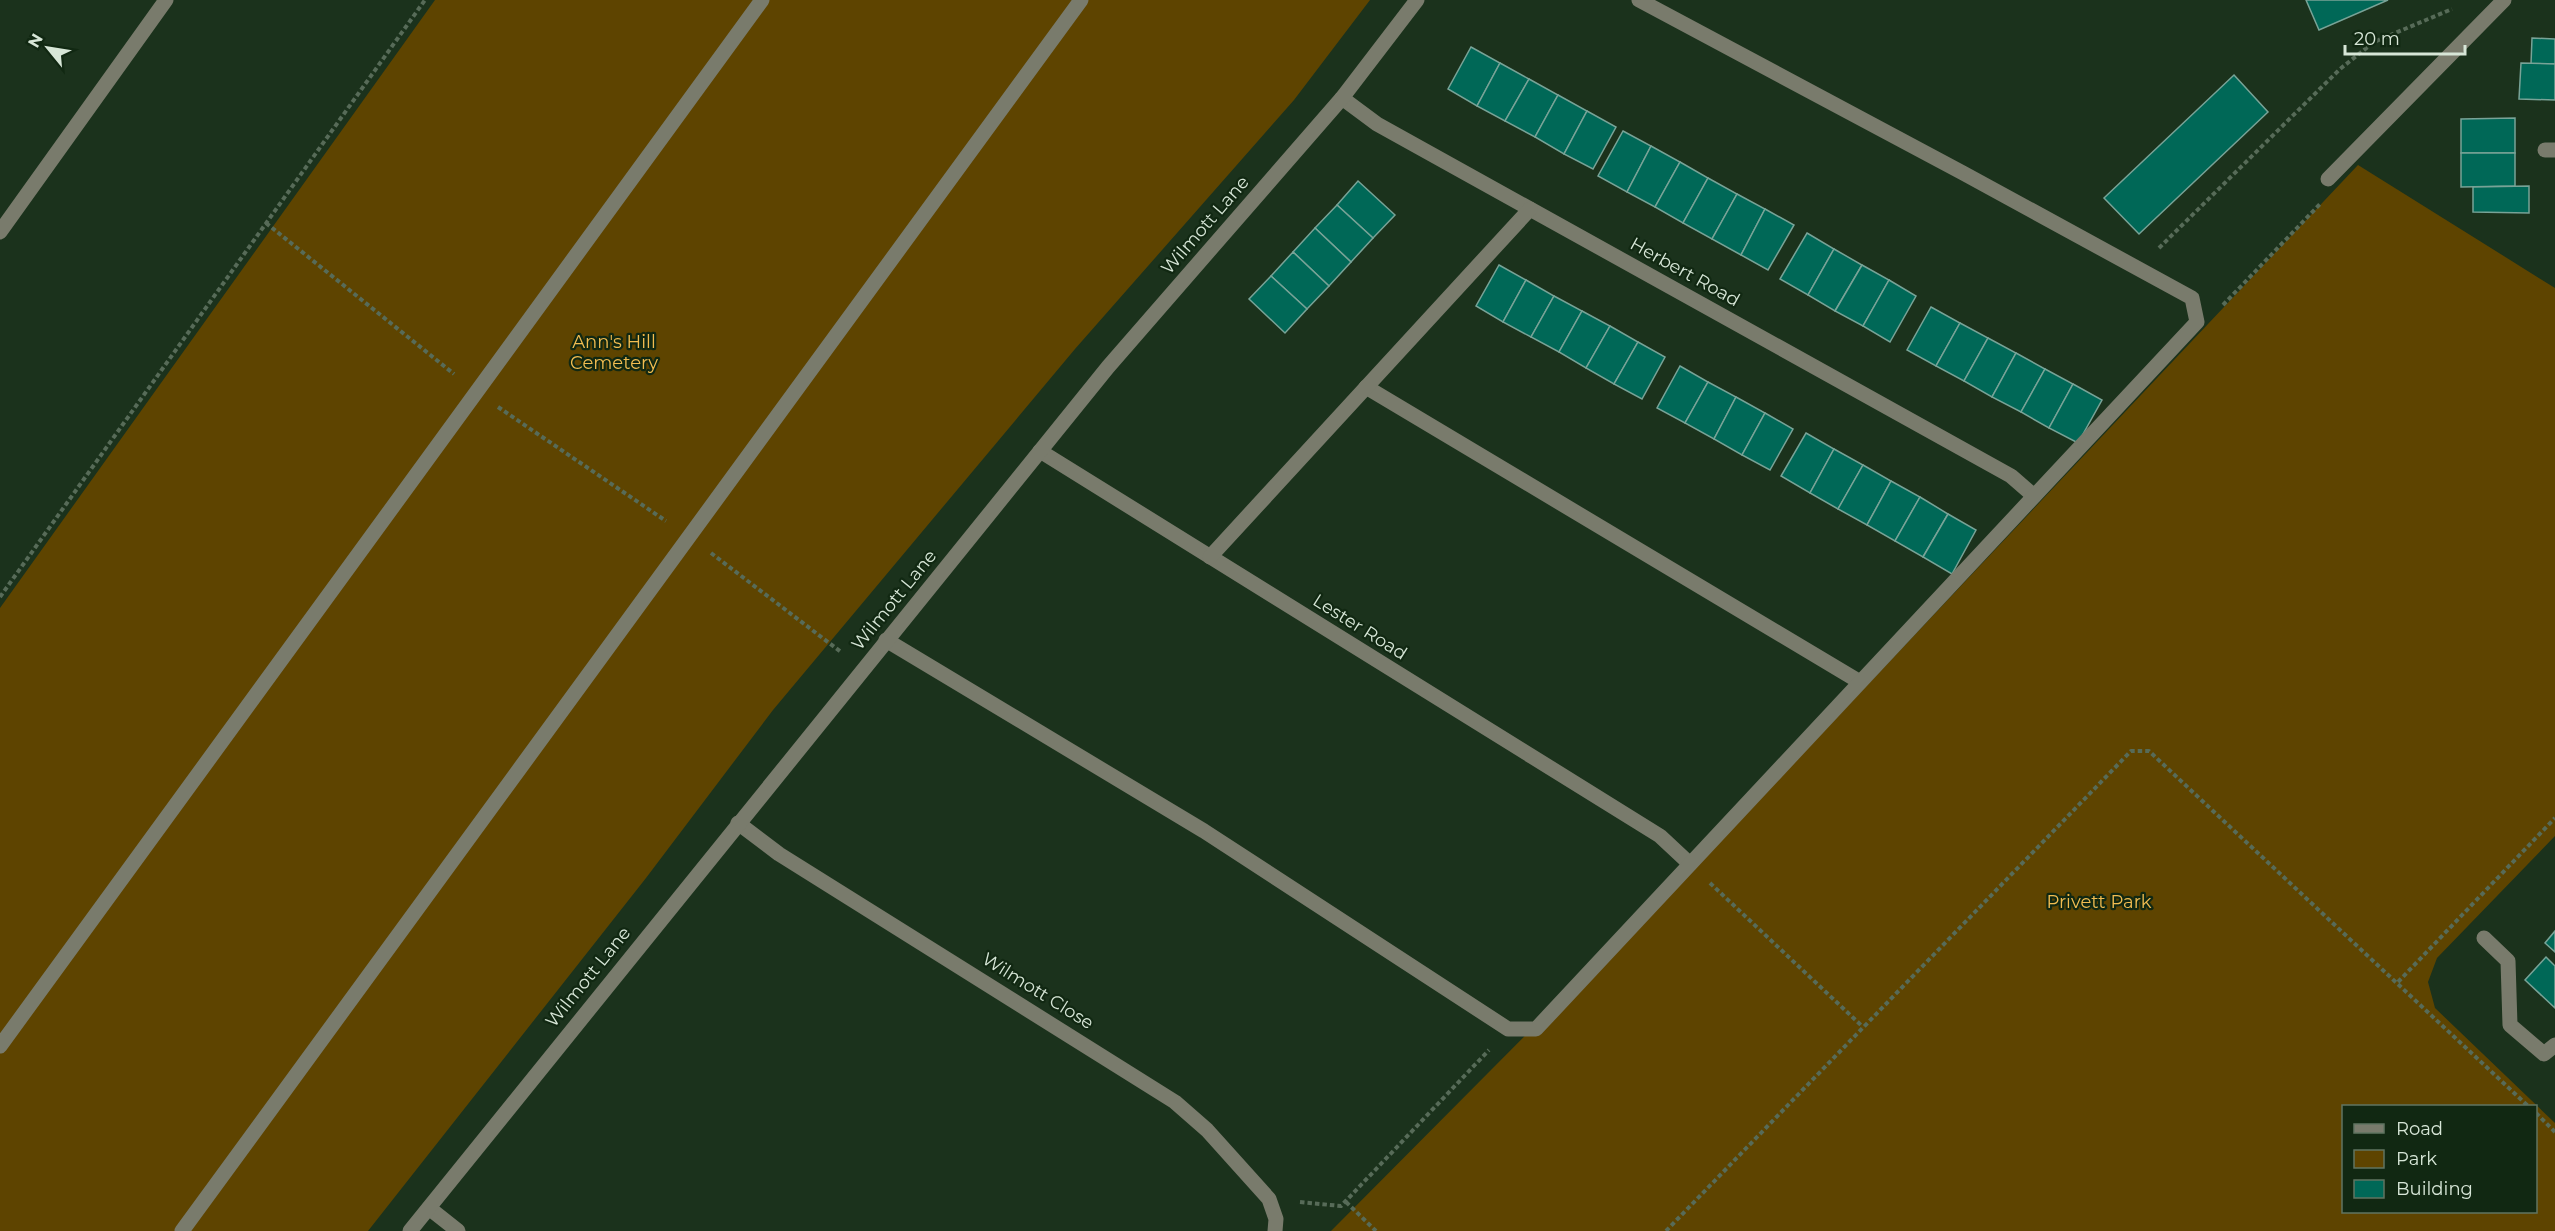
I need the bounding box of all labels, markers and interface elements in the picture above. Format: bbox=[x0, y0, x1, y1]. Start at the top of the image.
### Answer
north arrow bbox=[18, 18, 78, 78]
scale bar bbox=[2345, 18, 2465, 56]
text: 20 m bbox=[2354, 28, 2400, 50]
text: N bbox=[24, 30, 47, 51]
street label: Wilmott Lane bbox=[1156, 171, 1254, 279]
street label: Herbert Road bbox=[1626, 233, 1744, 311]
park label: Ann's Hill Cemetery bbox=[570, 331, 658, 374]
street label: Wilmott Lane bbox=[847, 545, 941, 655]
street label: Lester Road bbox=[1309, 589, 1411, 665]
park label: Privett Park bbox=[2047, 891, 2152, 913]
street label: Wilmott Lane bbox=[541, 922, 635, 1032]
street label: Wilmott Close bbox=[978, 948, 1098, 1034]
legend bbox=[2342, 1105, 2537, 1213]
text: Road bbox=[2396, 1118, 2443, 1140]
text: Park bbox=[2396, 1148, 2437, 1170]
text: Building bbox=[2396, 1178, 2473, 1200]

